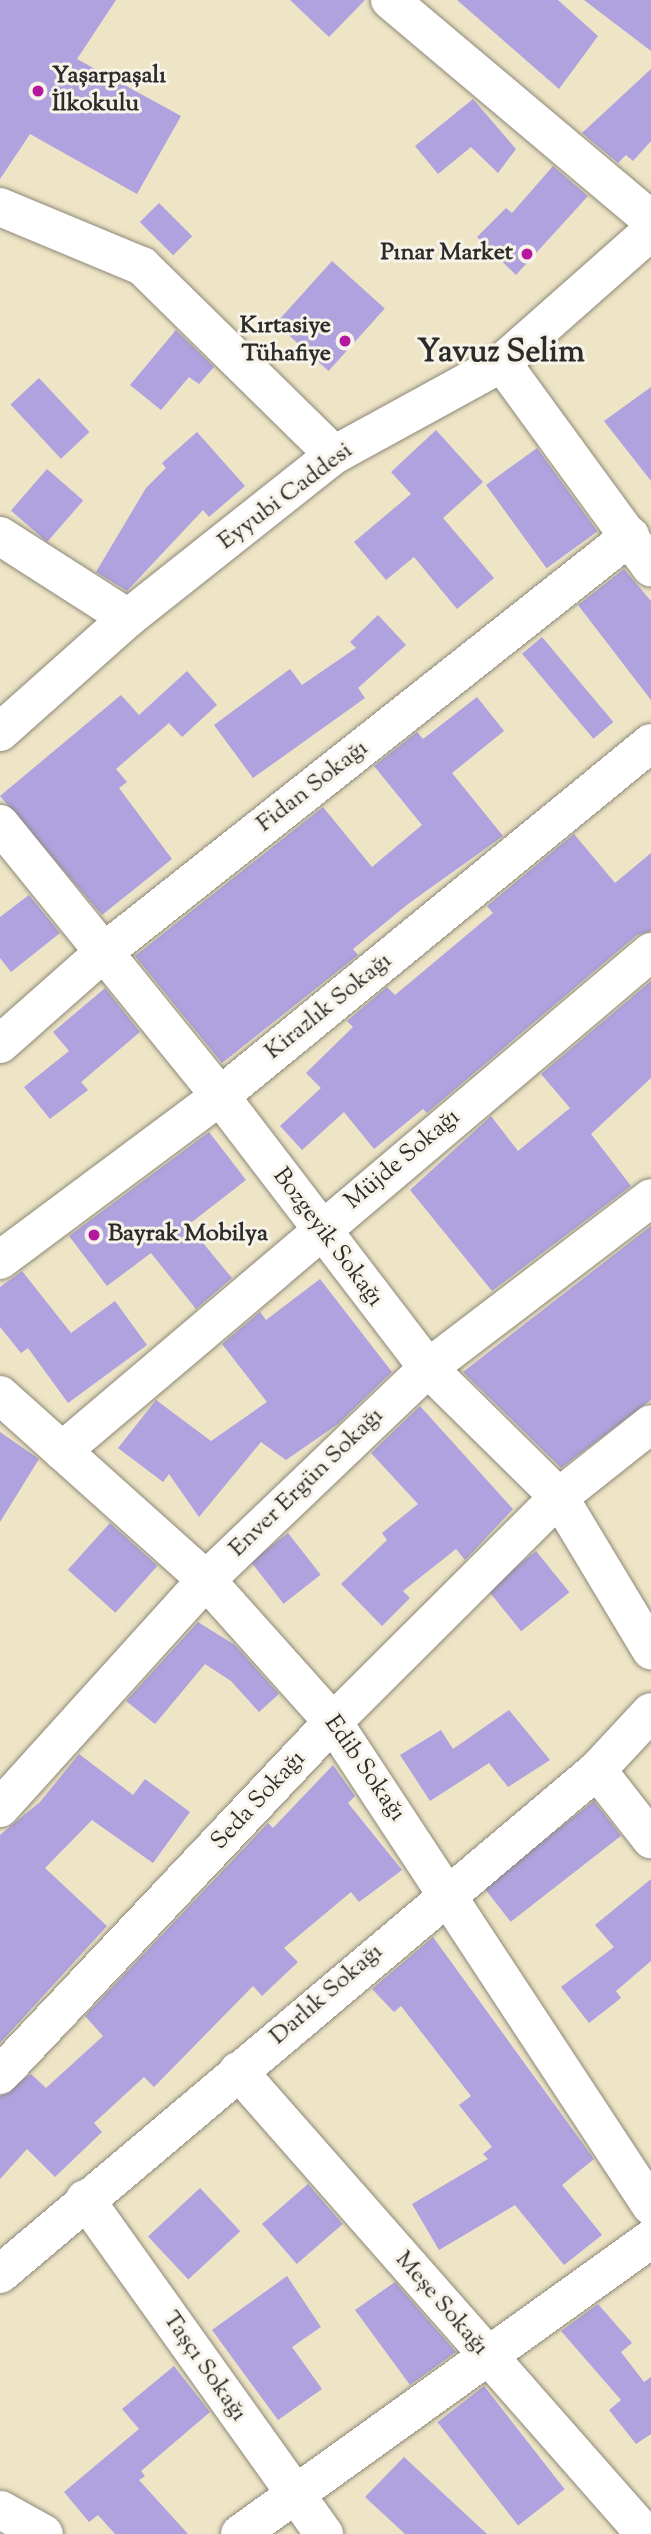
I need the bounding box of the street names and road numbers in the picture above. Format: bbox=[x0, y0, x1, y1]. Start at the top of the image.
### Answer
street label: Eyyubi Caddesi bbox=[213, 437, 359, 557]
street label: Fidan Sokağı bbox=[252, 735, 374, 839]
street label: Kirazlık Sokağı bbox=[260, 947, 398, 1067]
street label: Müjde Sokağı bbox=[340, 1103, 466, 1217]
street label: Bozgeyik Sokağı bbox=[265, 1163, 389, 1313]
street label: Enver Ergün Sokağı bbox=[224, 1402, 390, 1564]
street label: Edib Sokağı bbox=[317, 1711, 411, 1827]
street label: Seda Sokağı bbox=[206, 1746, 312, 1856]
street label: Darlık Sokağı bbox=[265, 1938, 389, 2052]
street label: Meşe Sokağı bbox=[388, 2246, 494, 2362]
street label: Taşçı Sokağı bbox=[156, 2306, 252, 2428]

